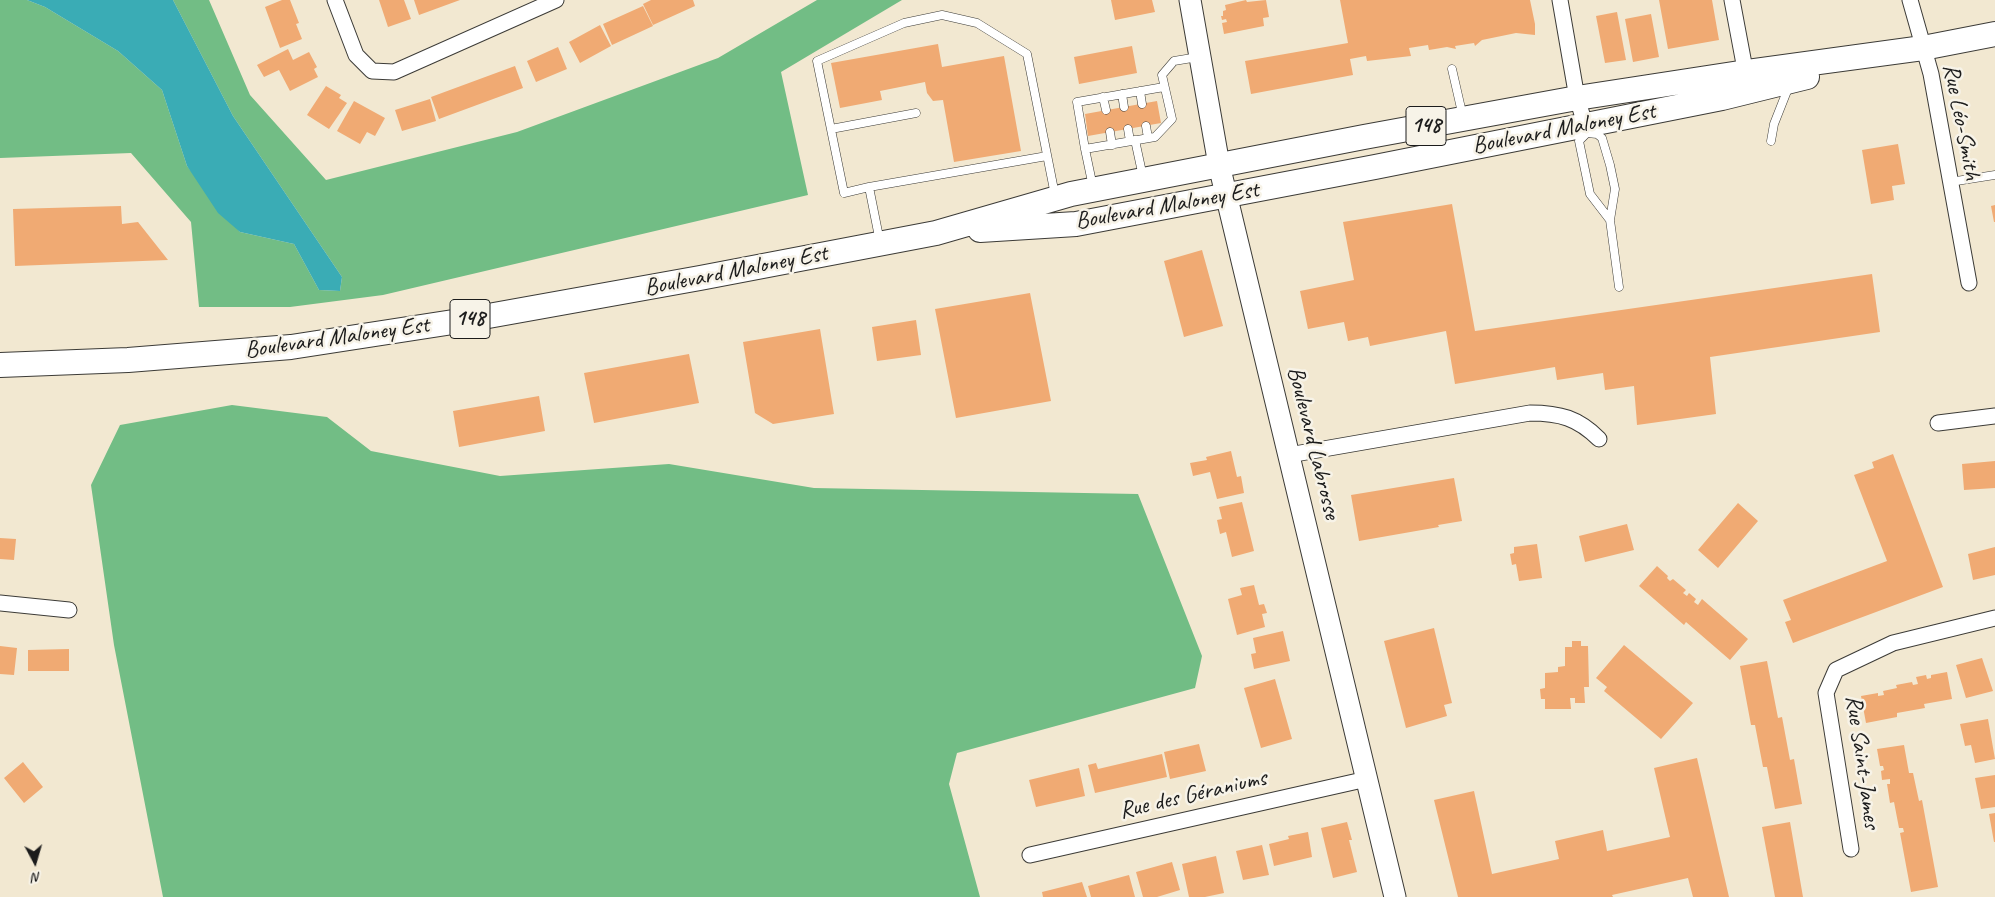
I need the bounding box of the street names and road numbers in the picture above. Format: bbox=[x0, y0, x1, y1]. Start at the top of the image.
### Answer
street label: Rue Léo-Smith bbox=[1936, 62, 1986, 182]
street label: Boulevard Maloney Est bbox=[1470, 97, 1658, 161]
road number: 148 bbox=[1406, 106, 1446, 146]
street label: Boulevard Maloney Est bbox=[1073, 176, 1261, 236]
street label: Boulevard Maloney Est bbox=[642, 239, 830, 303]
road number: 148 bbox=[450, 300, 490, 338]
street label: Boulevard Maloney Est bbox=[243, 311, 431, 365]
street label: Boulevard Labrosse bbox=[1280, 364, 1346, 522]
street label: Rue Saint-James bbox=[1838, 693, 1886, 831]
street label: Rue des Géraniums bbox=[1117, 764, 1269, 826]

